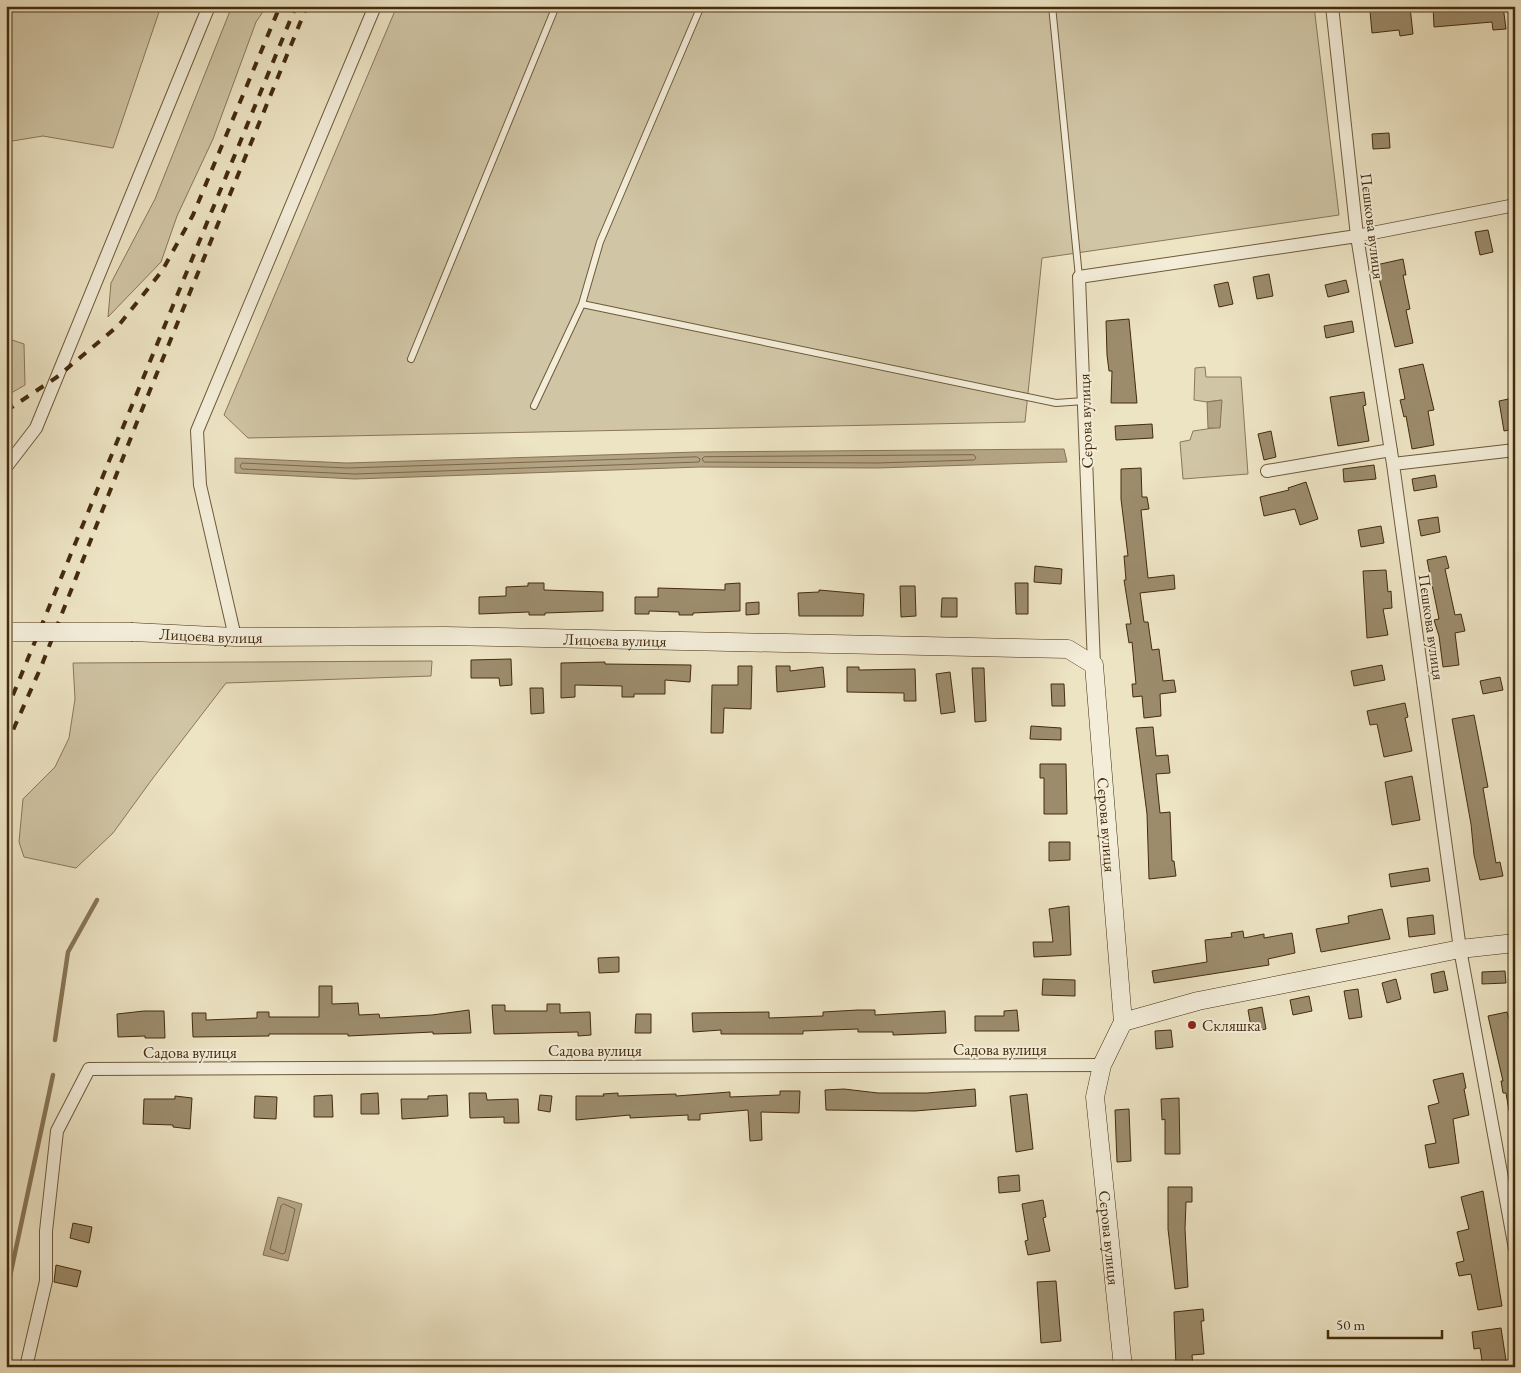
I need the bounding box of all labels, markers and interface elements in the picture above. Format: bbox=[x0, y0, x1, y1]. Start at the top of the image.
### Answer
street label: Пєшкова вулиця bbox=[1356, 172, 1389, 280]
street label: Сєрова вулиця bbox=[1073, 373, 1098, 469]
street label: Пєшкова вулиця bbox=[1414, 573, 1449, 681]
street label: Лицоєва вулиця bbox=[159, 623, 263, 648]
street label: Лицоєва вулиця bbox=[563, 628, 667, 652]
street label: Сєрова вулиця bbox=[1092, 776, 1121, 873]
place label: Скляшка bbox=[1202, 1015, 1261, 1036]
marker: Скляшка bbox=[1186, 1019, 1198, 1031]
street label: Садова вулиця bbox=[953, 1039, 1047, 1060]
street label: Садова вулиця bbox=[548, 1040, 642, 1061]
street label: Садова вулиця bbox=[143, 1042, 237, 1063]
street label: Сєрова вулиця bbox=[1094, 1189, 1124, 1286]
scale bar bbox=[1328, 1308, 1442, 1340]
text: 50 m bbox=[1336, 1315, 1365, 1334]

